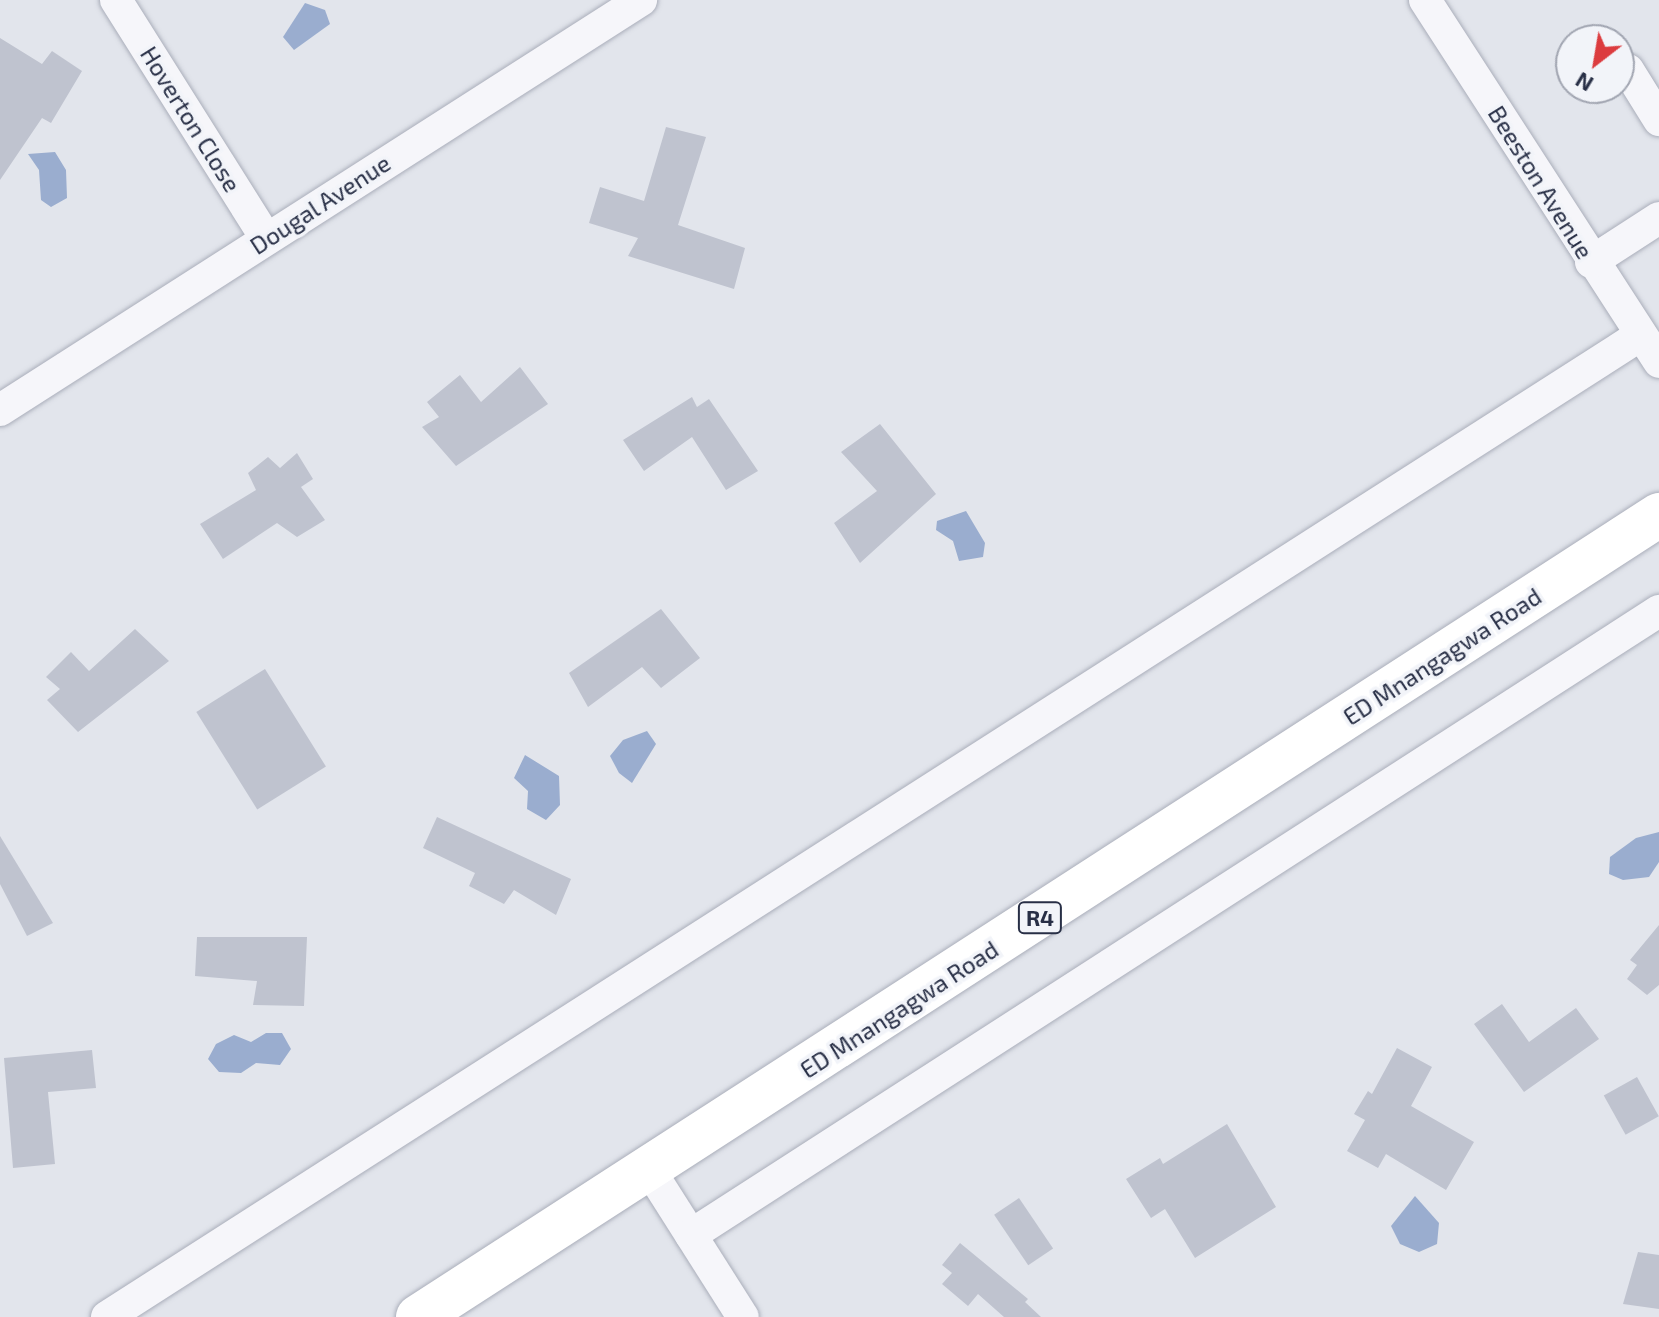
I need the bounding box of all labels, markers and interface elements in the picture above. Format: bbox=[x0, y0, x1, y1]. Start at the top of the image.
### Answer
north arrow bbox=[1555, 24, 1635, 104]
street label: Hoverton Close bbox=[135, 41, 247, 197]
text: N bbox=[1570, 68, 1597, 98]
street label: Beeston Avenue bbox=[1482, 100, 1600, 264]
street label: Dougal Avenue bbox=[244, 148, 396, 260]
street label: ED Mnangagwa Road bbox=[1338, 581, 1546, 731]
road number: R4 bbox=[1016, 900, 1064, 936]
street label: ED Mnangagwa Road bbox=[795, 934, 1003, 1084]

